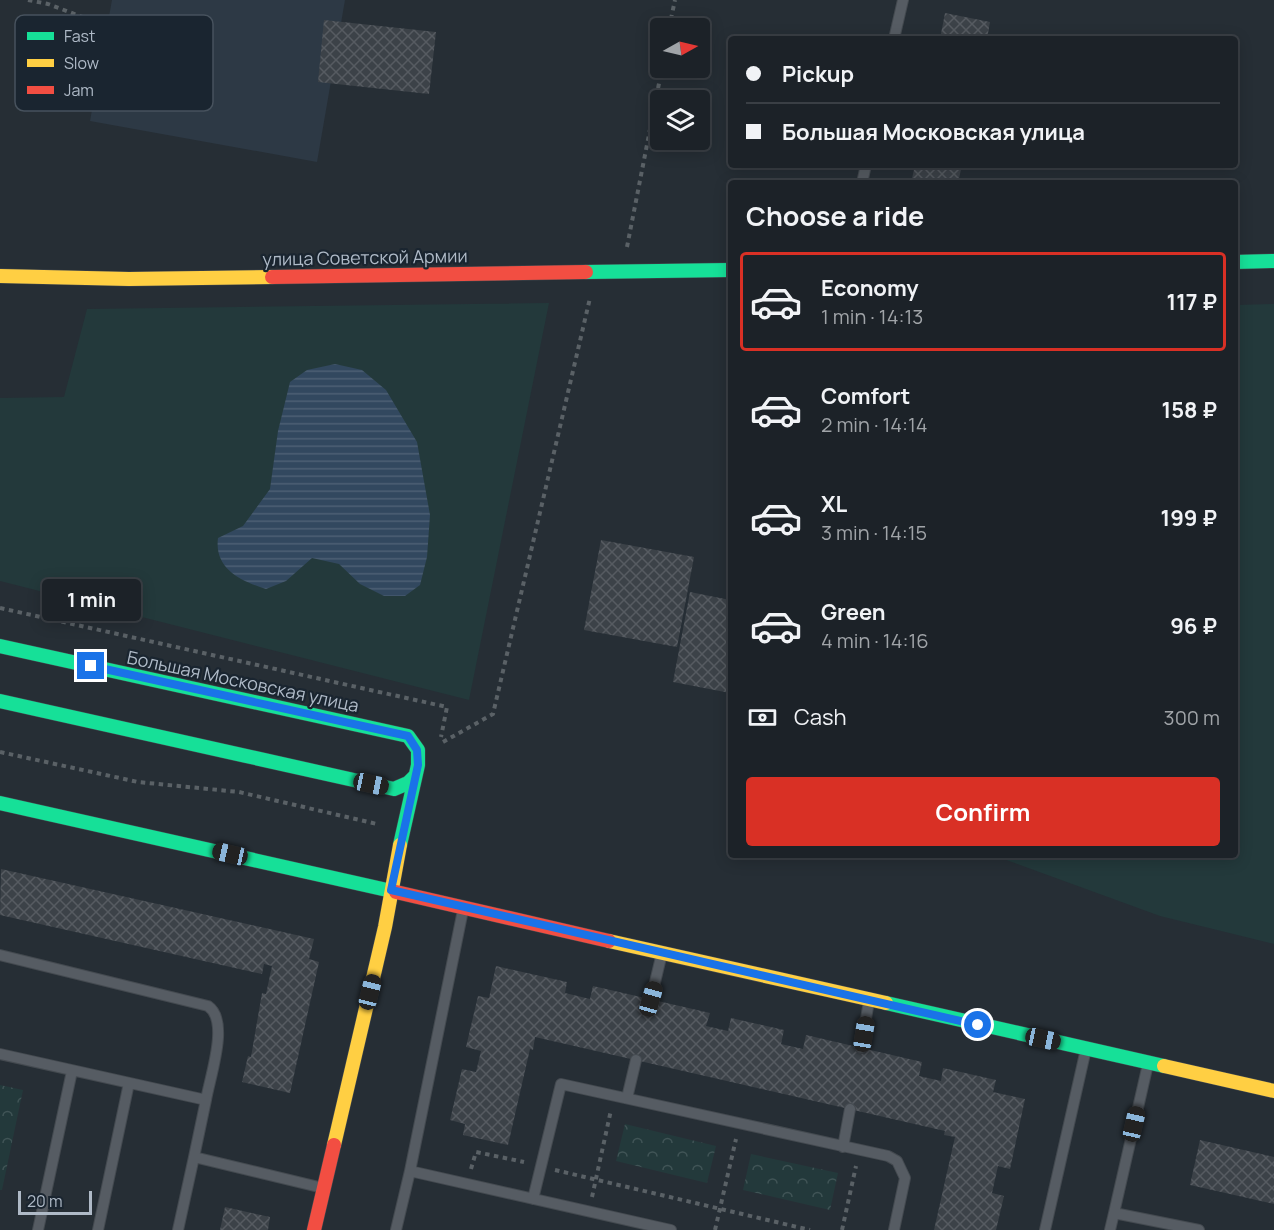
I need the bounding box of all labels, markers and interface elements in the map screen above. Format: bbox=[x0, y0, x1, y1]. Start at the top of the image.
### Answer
legend bbox=[15, 15, 213, 111]
north arrow bbox=[650, 18, 710, 78]
map controls bbox=[650, 18, 710, 150]
text: Fast bbox=[64, 25, 95, 47]
text: Slow bbox=[64, 52, 99, 74]
text: Pickup bbox=[782, 59, 854, 89]
text: Jam bbox=[64, 79, 94, 101]
button: layers bbox=[650, 90, 710, 150]
text: Большая Московская улица bbox=[782, 117, 1085, 147]
text: Choose a ride bbox=[746, 197, 924, 234]
street label: улица Советской Армии bbox=[262, 243, 468, 271]
text: Economy bbox=[821, 273, 919, 303]
icon: car bbox=[749, 275, 803, 329]
text: 117 ₽ bbox=[1167, 287, 1217, 317]
text: 1 min · 14:13 bbox=[821, 303, 923, 330]
text: Comfort bbox=[821, 381, 910, 411]
icon: car bbox=[749, 383, 803, 437]
text: 158 ₽ bbox=[1162, 395, 1217, 425]
text: 2 min · 14:14 bbox=[821, 411, 928, 438]
text: XL bbox=[821, 489, 847, 519]
icon: car bbox=[749, 491, 803, 545]
text: 199 ₽ bbox=[1161, 503, 1217, 533]
text: 3 min · 14:15 bbox=[821, 519, 927, 546]
callout: 1 min bbox=[42, 579, 140, 621]
text: 1 min bbox=[67, 586, 116, 613]
text: Green bbox=[821, 597, 886, 627]
icon: car bbox=[749, 599, 803, 653]
text: 96 ₽ bbox=[1170, 611, 1217, 641]
text: 4 min · 14:16 bbox=[821, 627, 929, 654]
street label: Большая Московская улица bbox=[125, 645, 361, 717]
route end bbox=[77, 652, 104, 679]
icon: cash bbox=[746, 701, 779, 734]
text: Cash bbox=[794, 702, 847, 732]
text: 300 m bbox=[1164, 704, 1220, 731]
car bbox=[352, 771, 390, 797]
button: Confirm bbox=[746, 777, 1220, 846]
car bbox=[210, 841, 250, 867]
car bbox=[357, 972, 383, 1012]
car bbox=[637, 979, 665, 1019]
route start bbox=[964, 1011, 991, 1038]
car bbox=[852, 1015, 876, 1053]
car bbox=[1024, 1026, 1062, 1052]
car bbox=[1121, 1104, 1147, 1144]
scale bar bbox=[18, 1188, 92, 1216]
text: 20 m bbox=[27, 1190, 63, 1212]

